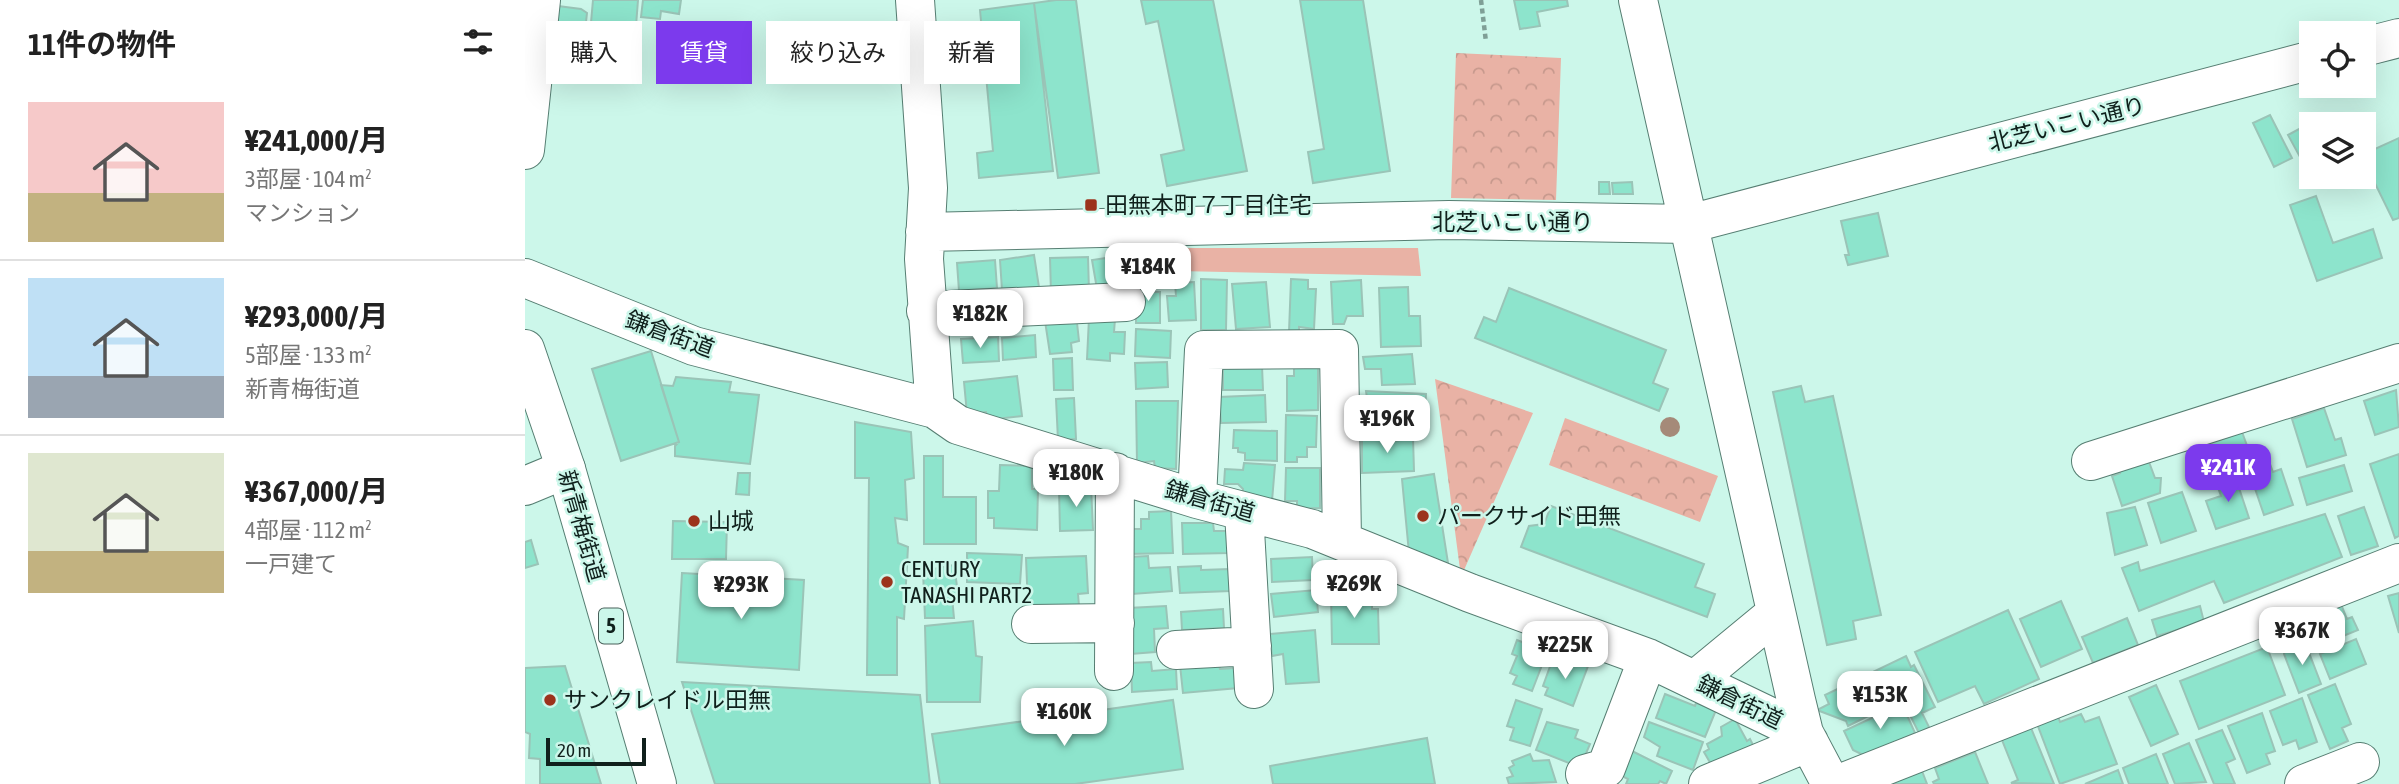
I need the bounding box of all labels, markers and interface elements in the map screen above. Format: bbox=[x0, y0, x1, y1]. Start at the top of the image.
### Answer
chip: 購入 bbox=[546, 21, 642, 84]
chip: 賃貸 bbox=[656, 21, 752, 84]
chip: 絞り込み bbox=[766, 21, 910, 84]
chip: 新着 bbox=[924, 21, 1020, 84]
map controls bbox=[2299, 21, 2376, 189]
button: locate bbox=[2299, 21, 2376, 98]
icon: filters bbox=[459, 23, 497, 61]
text: 11件の物件 bbox=[28, 27, 176, 61]
street label: 北芝いこい通り bbox=[1986, 92, 2148, 156]
button: layers bbox=[2299, 112, 2376, 189]
text: ¥241,000/月 bbox=[245, 123, 388, 157]
icon: home bbox=[84, 130, 168, 214]
text: 3部屋 · 104 m² bbox=[245, 166, 372, 192]
place label: 田無本町７丁目住宅 bbox=[1105, 192, 1312, 218]
marker: 田無本町７丁目住宅 bbox=[1083, 197, 1099, 213]
text: マンション bbox=[245, 200, 360, 226]
street label: 北芝いこい通り bbox=[1433, 209, 1594, 235]
pin: ¥184K bbox=[1099, 244, 1197, 303]
text: ¥184K bbox=[1121, 253, 1175, 279]
pin: ¥182K bbox=[931, 290, 1029, 350]
text: ¥293,000/月 bbox=[245, 299, 388, 333]
text: ¥182K bbox=[953, 300, 1007, 326]
icon: home bbox=[84, 306, 168, 390]
street label: 鎌倉街道 bbox=[622, 306, 718, 362]
text: 5部屋 · 133 m² bbox=[245, 342, 372, 368]
text: 新青梅街道 bbox=[245, 376, 360, 402]
pin: ¥196K bbox=[1338, 396, 1436, 455]
text: ¥196K bbox=[1360, 405, 1414, 431]
pin: ¥241K bbox=[2179, 444, 2277, 504]
pin: ¥180K bbox=[1027, 449, 1125, 509]
text: ¥241K bbox=[2201, 454, 2255, 480]
text: ¥180K bbox=[1049, 459, 1103, 485]
street label: 新青梅街道 bbox=[554, 467, 610, 585]
text: ¥367,000/月 bbox=[245, 474, 388, 508]
street label: 鎌倉街道 bbox=[1162, 476, 1258, 526]
icon: home bbox=[84, 481, 168, 565]
place label: パークサイド田無 bbox=[1437, 503, 1621, 529]
place label: 山城 bbox=[708, 508, 754, 534]
marker: パークサイド田無 bbox=[1415, 508, 1431, 524]
marker: 山城 bbox=[686, 513, 702, 529]
text: 4部屋 · 112 m² bbox=[245, 517, 372, 543]
text: 一戸建て bbox=[245, 551, 337, 577]
place label: CENTURY TANASHI PART2 bbox=[901, 556, 1032, 608]
pin: ¥269K bbox=[1305, 560, 1403, 620]
pin: ¥293K bbox=[692, 562, 790, 621]
text: ¥269K bbox=[1327, 570, 1381, 596]
text: ¥293K bbox=[714, 571, 768, 597]
marker: CENTURY TANASHI PART2 bbox=[879, 574, 895, 590]
road number: 5 bbox=[599, 608, 623, 644]
pin: ¥367K bbox=[2253, 608, 2351, 667]
text: ¥367K bbox=[2275, 617, 2329, 643]
pin: ¥225K bbox=[1516, 622, 1614, 681]
text: ¥225K bbox=[1538, 631, 1592, 657]
street label: 鎌倉街道 bbox=[1693, 670, 1787, 734]
pin: ¥153K bbox=[1831, 672, 1929, 731]
text: ¥153K bbox=[1853, 681, 1907, 707]
place label: サンクレイドル田無 bbox=[564, 687, 771, 713]
pin: ¥160K bbox=[1015, 688, 1113, 748]
marker: サンクレイドル田無 bbox=[542, 692, 558, 708]
text: ¥160K bbox=[1037, 698, 1091, 724]
scale bar bbox=[546, 735, 646, 767]
text: 20 m bbox=[557, 739, 591, 761]

